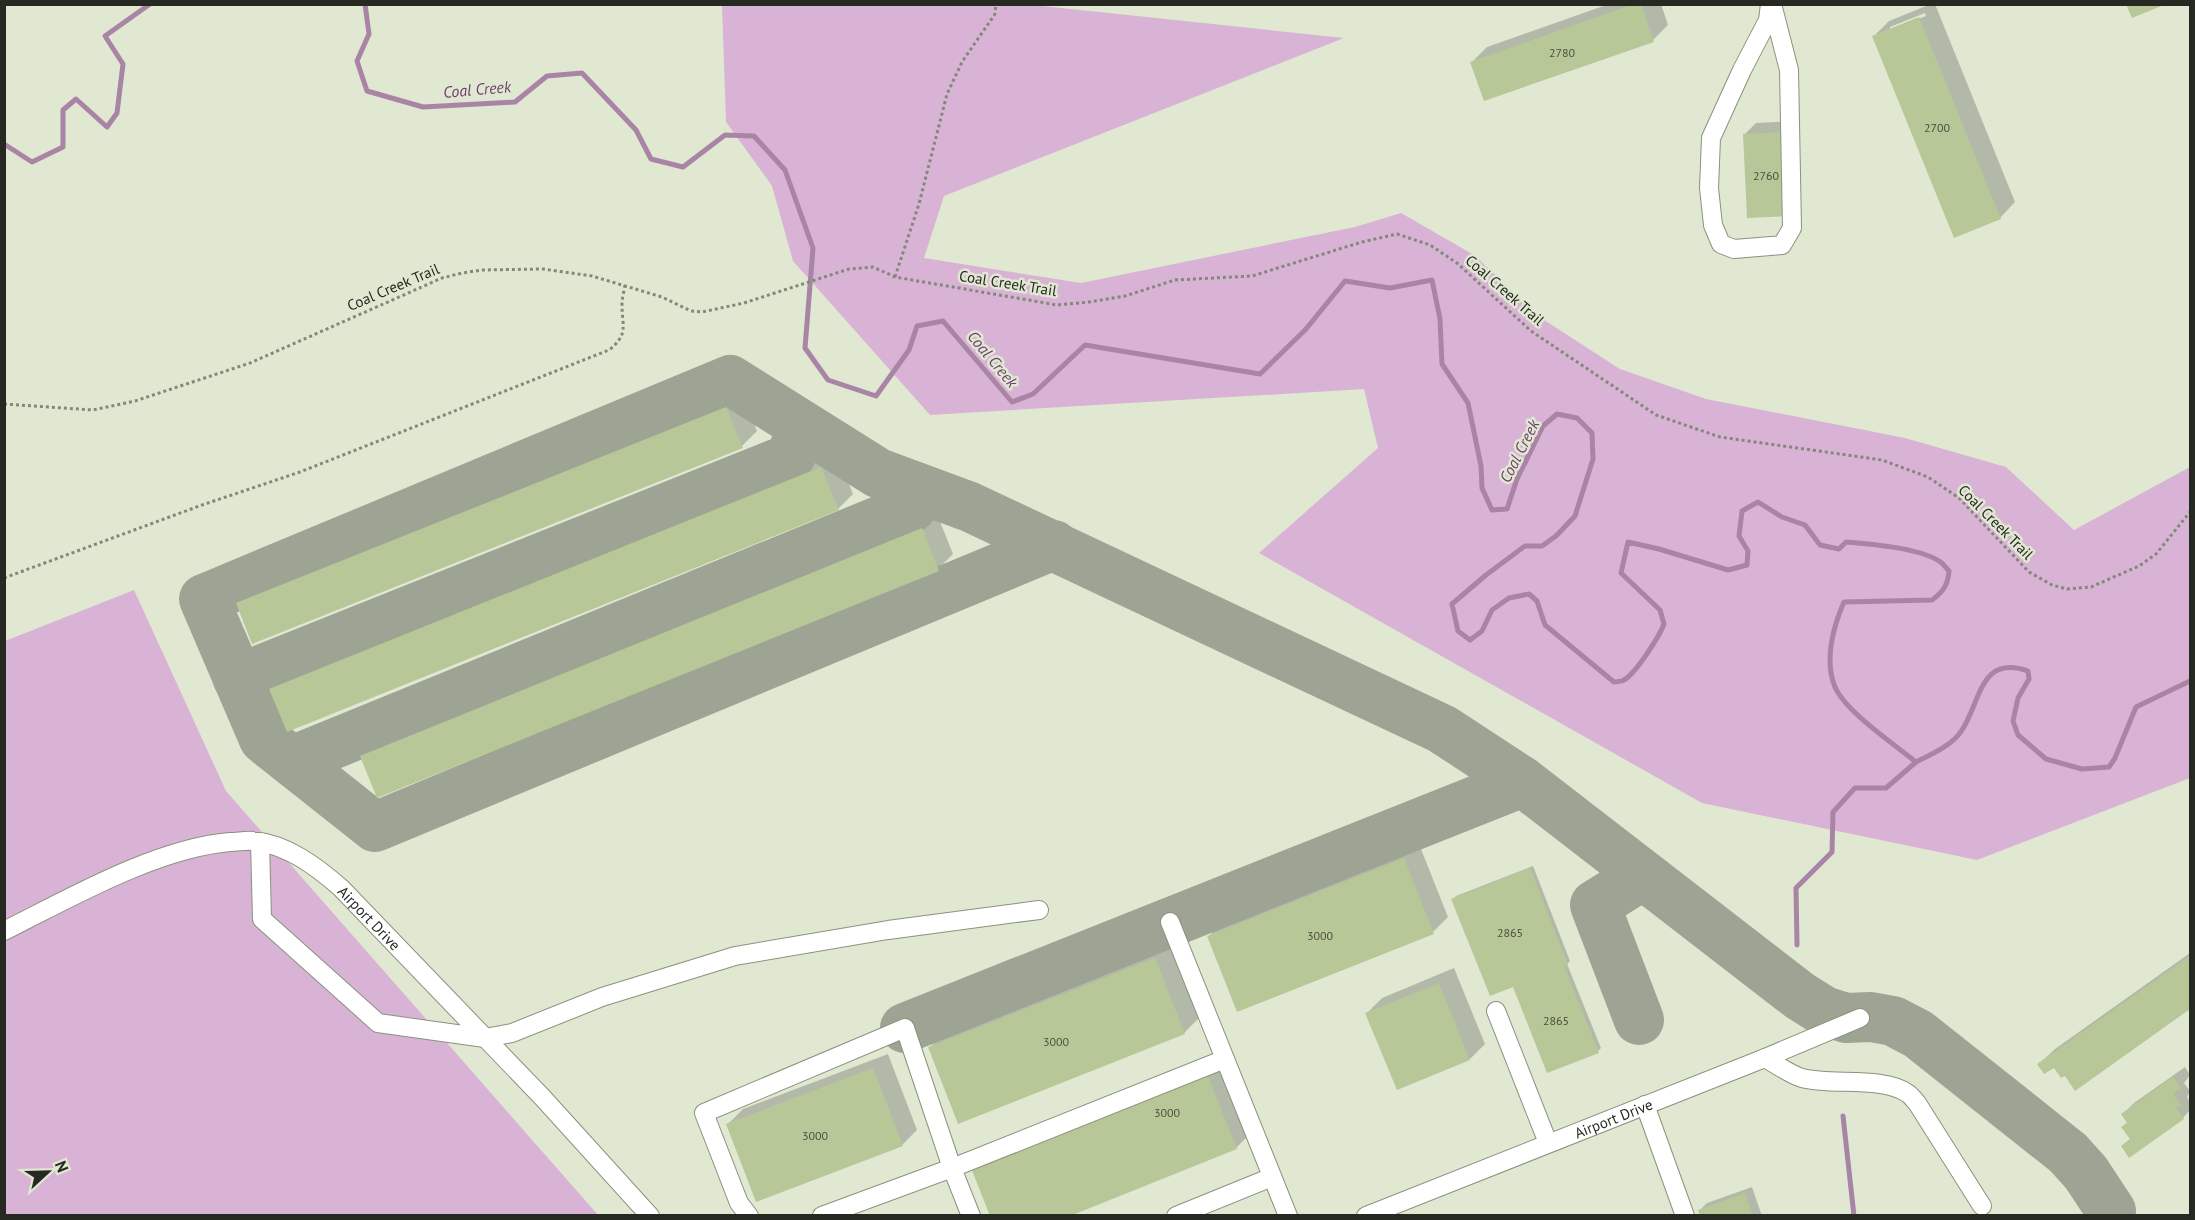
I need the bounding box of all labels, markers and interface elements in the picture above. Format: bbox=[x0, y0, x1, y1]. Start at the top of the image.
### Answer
house number: 2780 bbox=[1549, 45, 1576, 60]
water label: Coal Creek bbox=[442, 76, 512, 102]
house number: 2700 bbox=[1924, 120, 1951, 135]
house number: 2760 bbox=[1753, 168, 1780, 183]
street label: Coal Creek Trail bbox=[1462, 251, 1549, 330]
street label: Coal Creek Trail bbox=[344, 259, 443, 315]
street label: Coal Creek Trail bbox=[958, 266, 1059, 300]
water label: Coal Creek bbox=[964, 327, 1023, 392]
water label: Coal Creek bbox=[1495, 415, 1544, 486]
street label: Coal Creek Trail bbox=[1955, 481, 2038, 564]
street label: Airport Drive bbox=[334, 881, 405, 954]
house number: 2865 bbox=[1497, 925, 1523, 940]
house number: 3000 bbox=[1307, 928, 1334, 943]
house number: 2865 bbox=[1543, 1013, 1569, 1028]
house number: 3000 bbox=[1043, 1034, 1070, 1049]
street label: Airport Drive bbox=[1572, 1094, 1655, 1142]
house number: 3000 bbox=[1154, 1105, 1181, 1120]
house number: 3000 bbox=[802, 1128, 829, 1143]
north arrow bbox=[18, 1142, 78, 1202]
text: N bbox=[51, 1158, 73, 1175]

